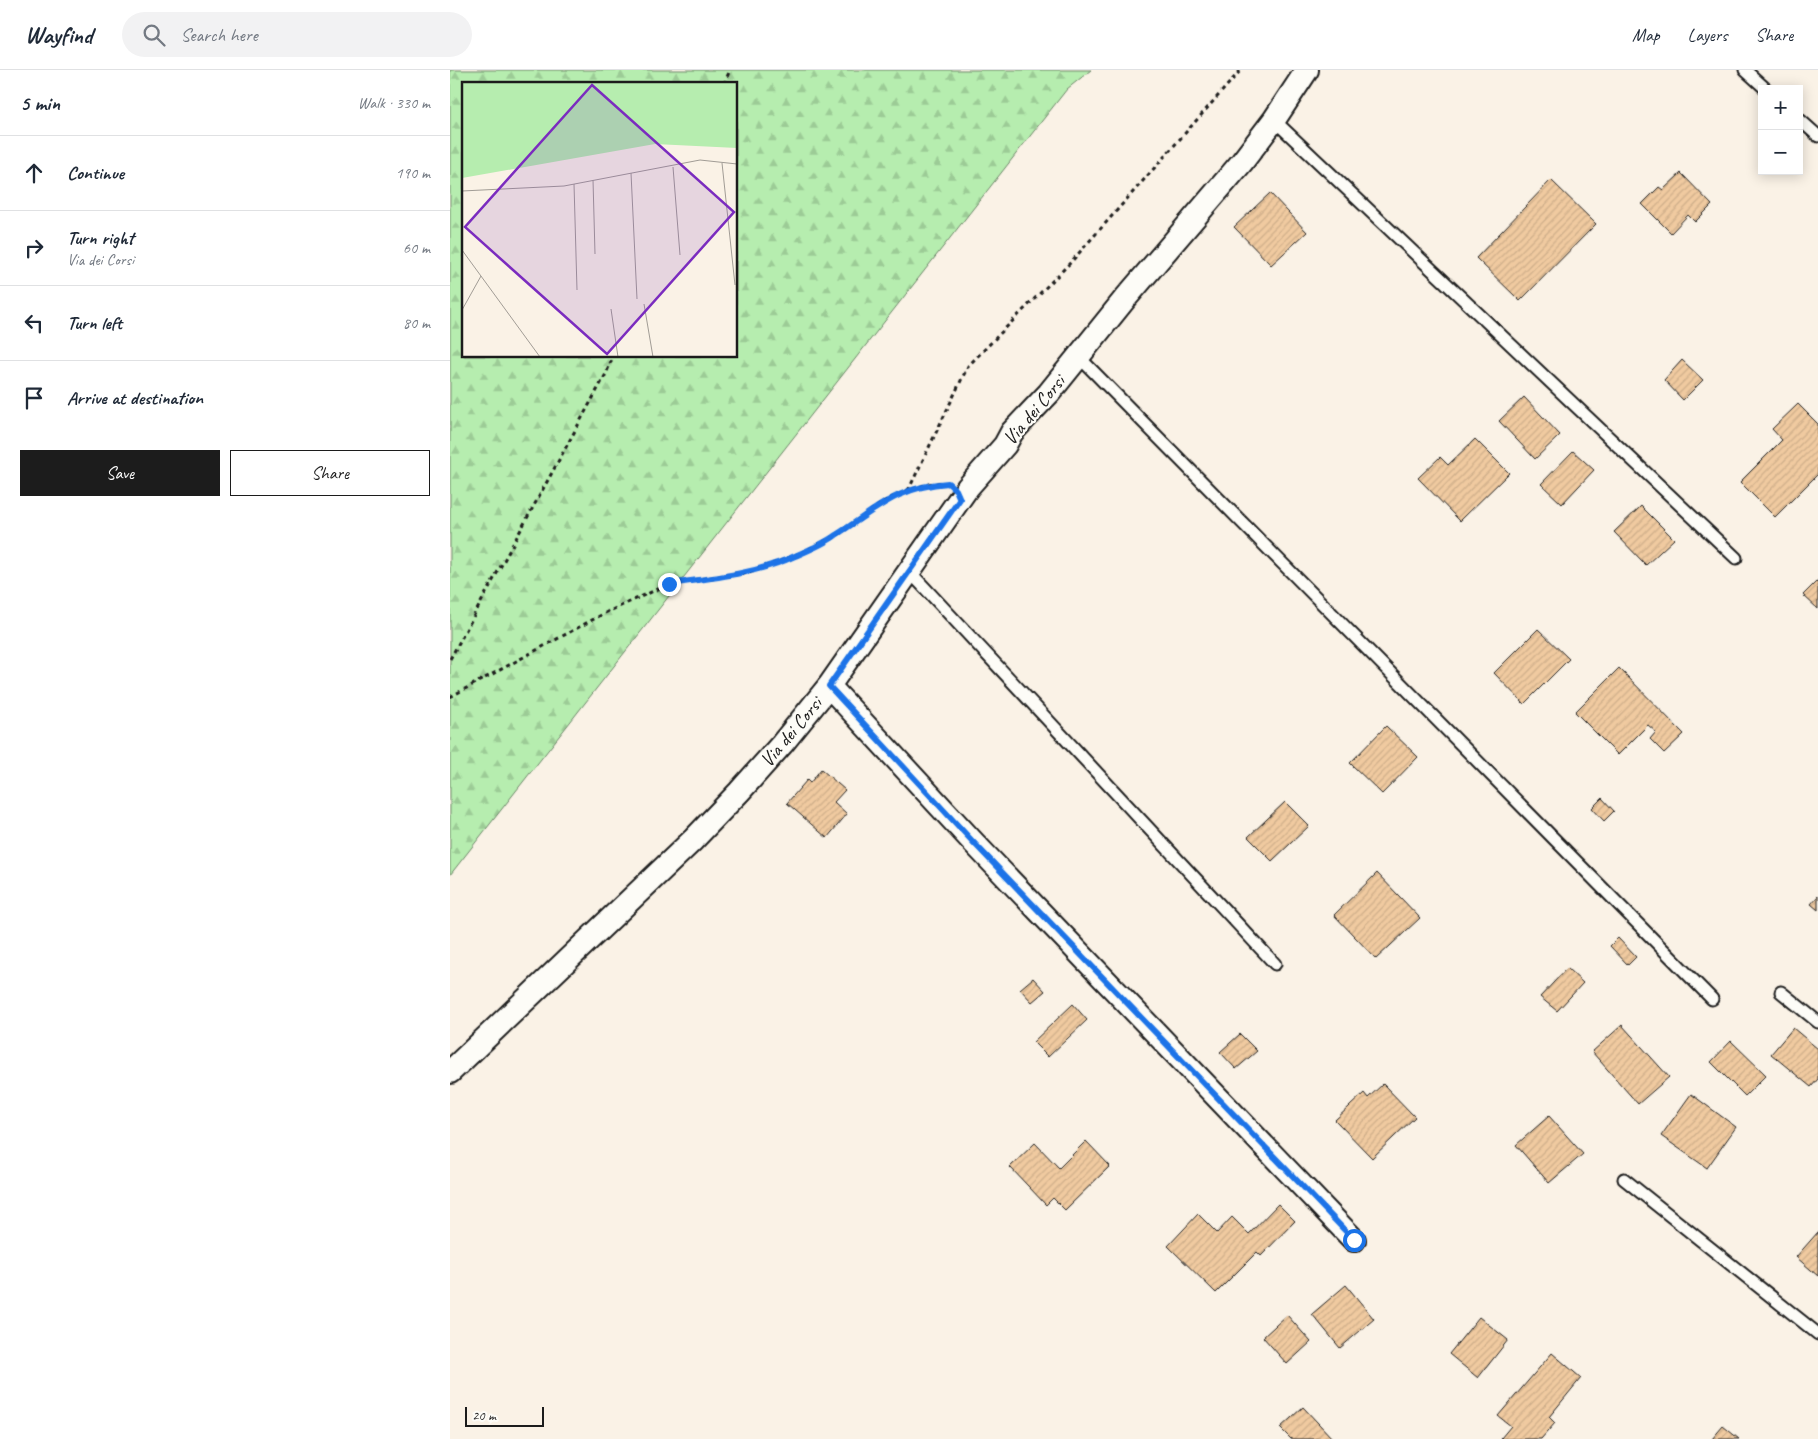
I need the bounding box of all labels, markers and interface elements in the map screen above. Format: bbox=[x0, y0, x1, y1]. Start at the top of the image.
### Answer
search box bbox=[122, 12, 472, 57]
text: Wayfind bbox=[25, 20, 92, 50]
icon: search bbox=[140, 21, 168, 49]
text: Search here bbox=[180, 23, 258, 47]
text: Map bbox=[1632, 24, 1660, 46]
text: Layers bbox=[1688, 24, 1727, 46]
text: Share bbox=[1755, 24, 1793, 46]
inset map bbox=[462, 82, 738, 358]
map controls bbox=[1758, 85, 1803, 175]
button: + bbox=[1758, 85, 1803, 130]
text: 5 min bbox=[20, 90, 60, 116]
text: Walk · 330 m bbox=[358, 93, 430, 113]
button: − bbox=[1758, 130, 1803, 175]
icon: ahead bbox=[20, 159, 48, 187]
text: Continue bbox=[67, 161, 124, 185]
text: 190 m bbox=[396, 163, 430, 183]
text: Turn right bbox=[67, 226, 134, 250]
icon: right bbox=[20, 234, 48, 262]
text: 60 m bbox=[403, 238, 430, 258]
text: Via dei Corsi bbox=[67, 250, 134, 270]
icon: left bbox=[20, 309, 48, 337]
text: Turn left bbox=[67, 311, 122, 335]
text: 80 m bbox=[403, 313, 430, 333]
street label: Via dei Corsi bbox=[998, 368, 1072, 450]
icon: arrive bbox=[20, 384, 48, 412]
text: Arrive at destination bbox=[67, 386, 203, 410]
button: Save bbox=[20, 450, 220, 496]
button: Share bbox=[230, 450, 430, 496]
route end bbox=[658, 573, 681, 596]
street label: Via dei Corsi bbox=[755, 690, 829, 772]
route start bbox=[1343, 1229, 1366, 1252]
scale bar bbox=[465, 1404, 544, 1427]
text: 20 m bbox=[472, 1407, 496, 1424]

